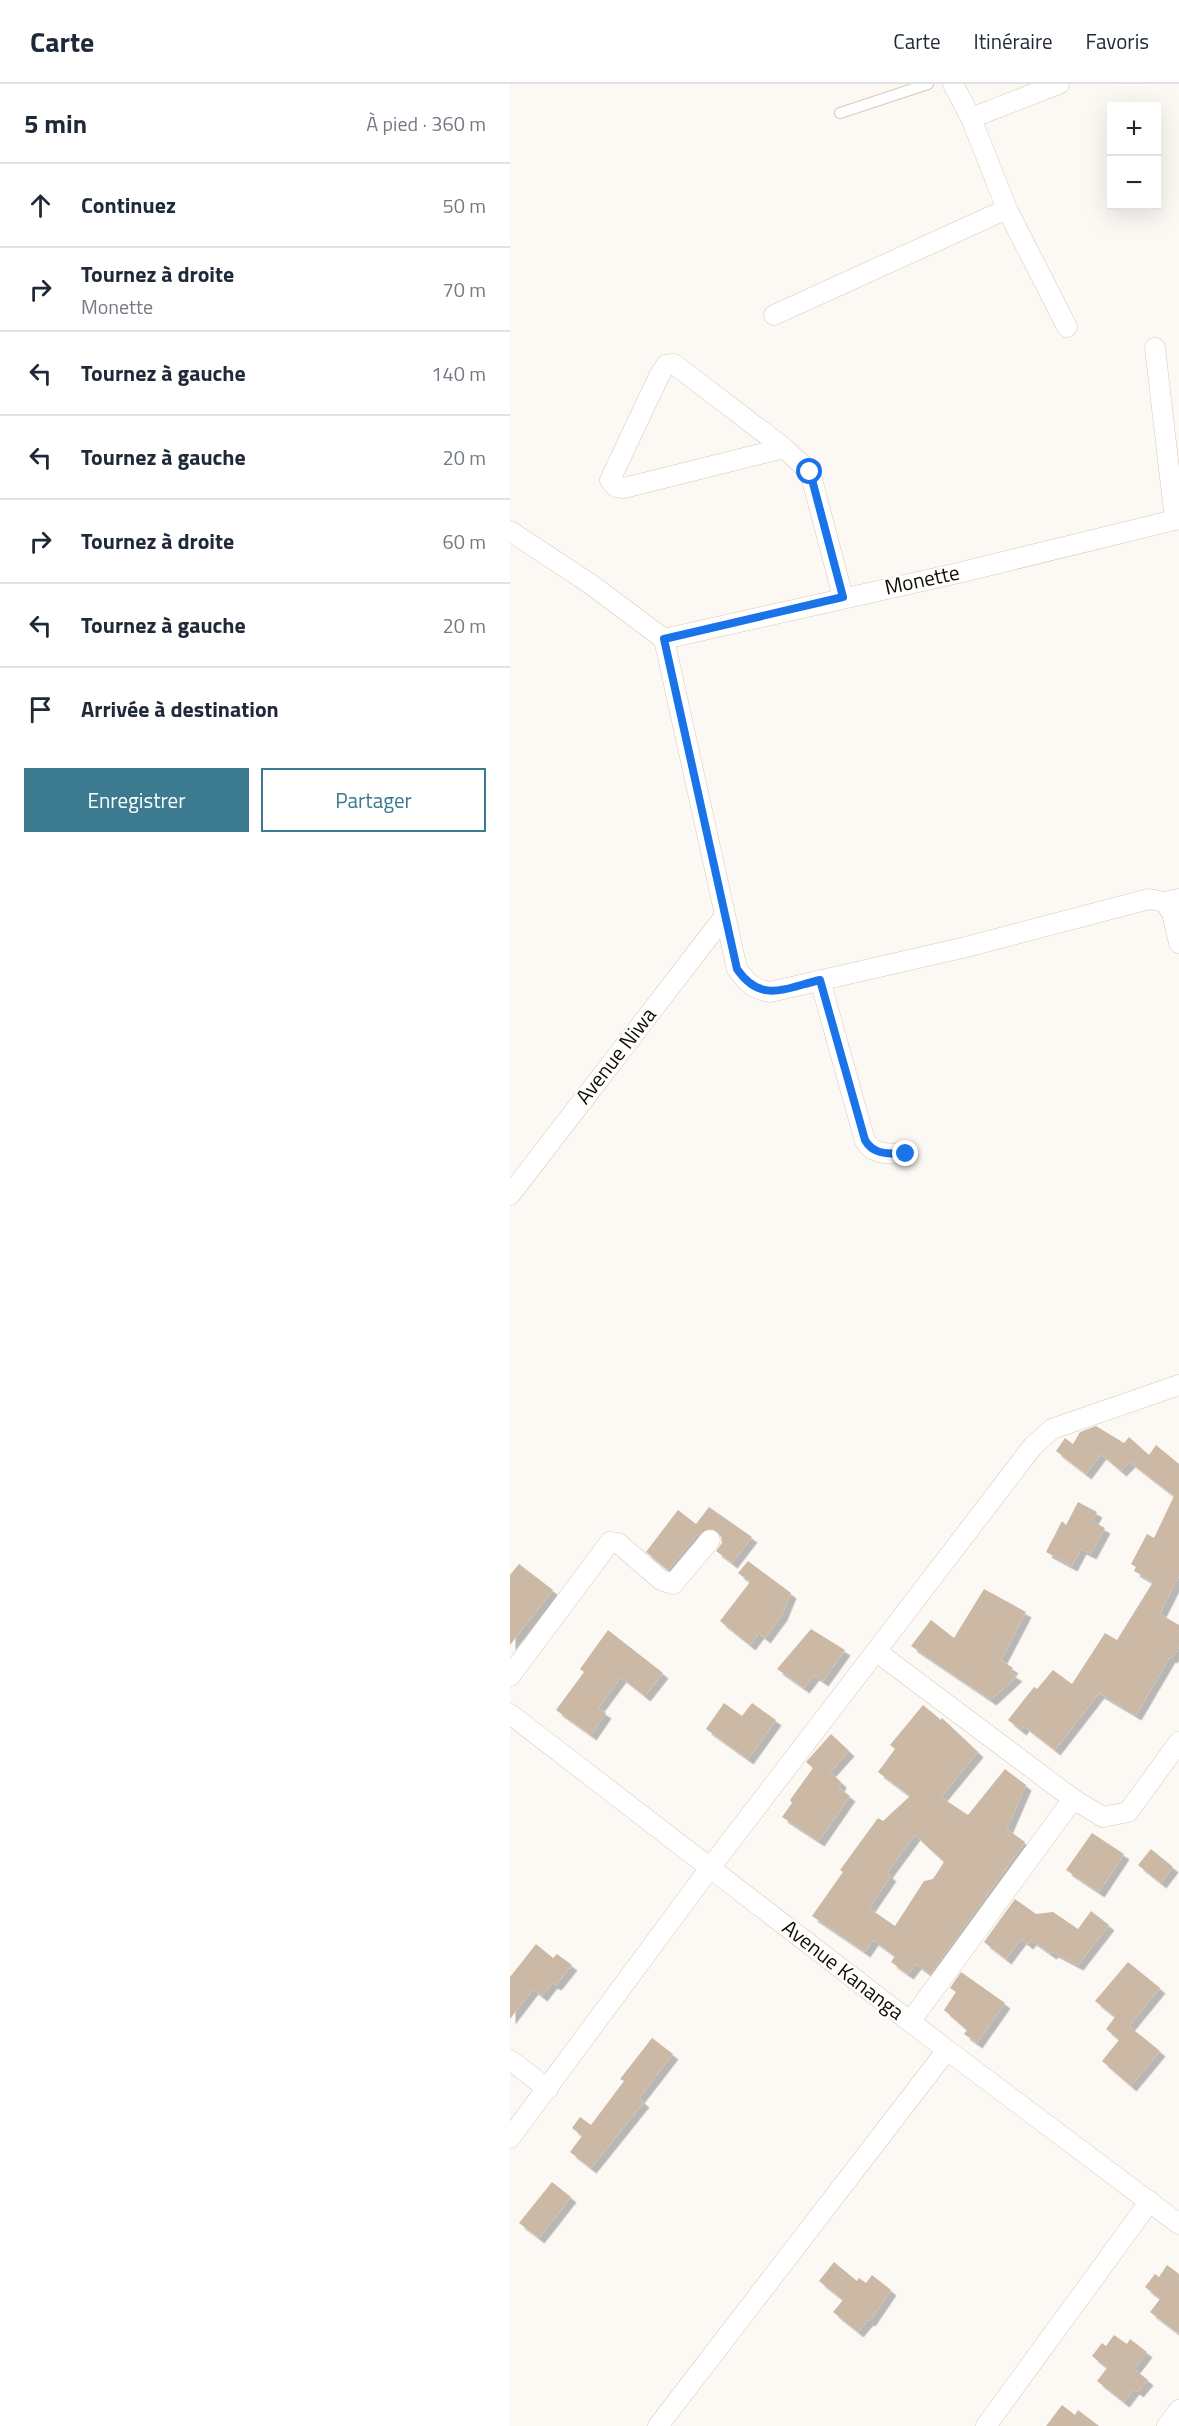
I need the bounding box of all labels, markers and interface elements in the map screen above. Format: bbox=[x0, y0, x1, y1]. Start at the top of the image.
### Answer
text: Carte bbox=[30, 20, 94, 63]
text: Carte bbox=[893, 25, 941, 57]
text: Itinéraire bbox=[974, 25, 1053, 57]
text: Favoris bbox=[1086, 25, 1149, 57]
map controls bbox=[1107, 102, 1161, 210]
button: + bbox=[1107, 102, 1161, 156]
text: 5 min bbox=[24, 104, 87, 143]
text: À pied · 360 m bbox=[366, 108, 486, 139]
button: − bbox=[1107, 156, 1161, 210]
text: Continuez bbox=[81, 188, 176, 222]
icon: ahead bbox=[24, 189, 57, 222]
text: 50 m bbox=[442, 190, 486, 221]
text: Tournez à droite bbox=[81, 257, 234, 291]
icon: right bbox=[24, 273, 57, 306]
text: 70 m bbox=[442, 274, 486, 305]
text: Monette bbox=[81, 291, 153, 322]
text: Tournez à gauche bbox=[81, 356, 246, 390]
icon: left bbox=[24, 357, 57, 390]
text: 140 m bbox=[431, 358, 486, 389]
text: Tournez à gauche bbox=[81, 440, 246, 474]
icon: left bbox=[24, 441, 57, 474]
text: 20 m bbox=[442, 442, 486, 473]
route start bbox=[796, 458, 822, 484]
text: Tournez à droite bbox=[81, 524, 234, 558]
icon: right bbox=[24, 525, 57, 558]
text: 60 m bbox=[442, 526, 486, 557]
street label: Monette bbox=[881, 555, 962, 603]
text: Tournez à gauche bbox=[81, 608, 246, 642]
icon: left bbox=[24, 609, 57, 642]
text: 20 m bbox=[442, 610, 486, 641]
text: Arrivée à destination bbox=[81, 692, 279, 726]
icon: arrive bbox=[24, 693, 57, 726]
button: Enregistrer bbox=[24, 768, 249, 832]
button: Partager bbox=[261, 768, 486, 832]
street label: Avenue Niwa bbox=[567, 1000, 664, 1111]
route end bbox=[892, 1140, 918, 1166]
street label: Avenue Kananga bbox=[776, 1911, 912, 2027]

